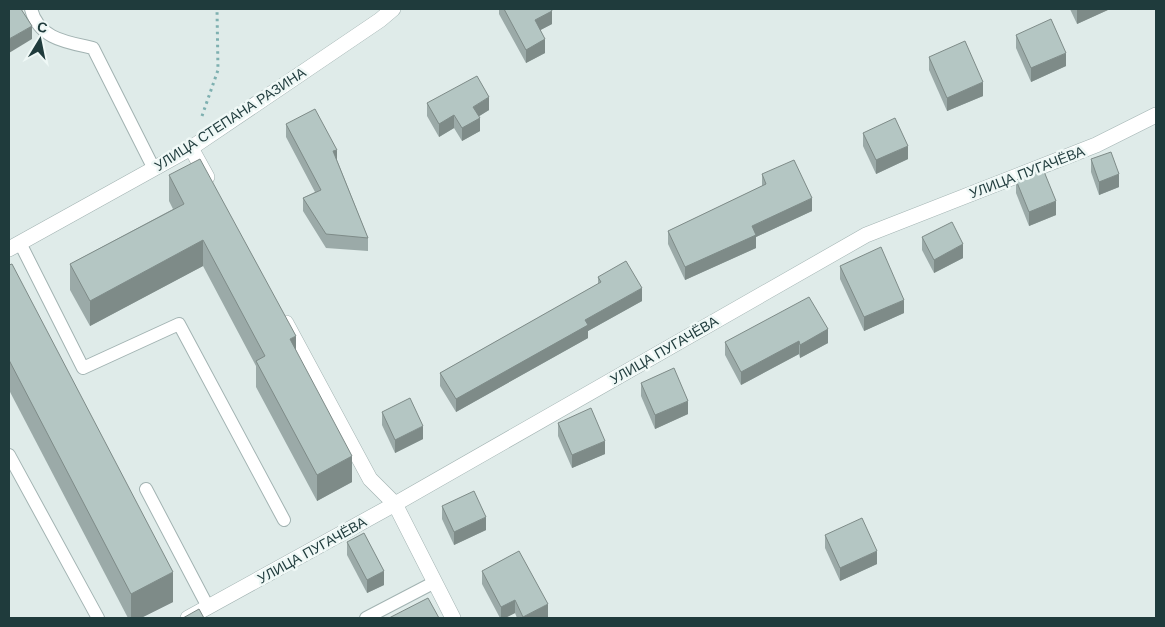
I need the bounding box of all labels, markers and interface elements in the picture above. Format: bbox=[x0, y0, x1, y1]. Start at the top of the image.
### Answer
north arrow bbox=[15, 15, 65, 65]
text: С bbox=[36, 18, 49, 36]
street label: УЛИЦА СТЕПАНА РАЗИНА bbox=[151, 64, 309, 174]
street label: УЛИЦА ПУГАЧЁВА bbox=[967, 142, 1087, 201]
street label: УЛИЦА ПУГАЧЁВА bbox=[607, 312, 721, 387]
street label: УЛИЦА ПУГАЧЁВА bbox=[255, 513, 370, 587]

